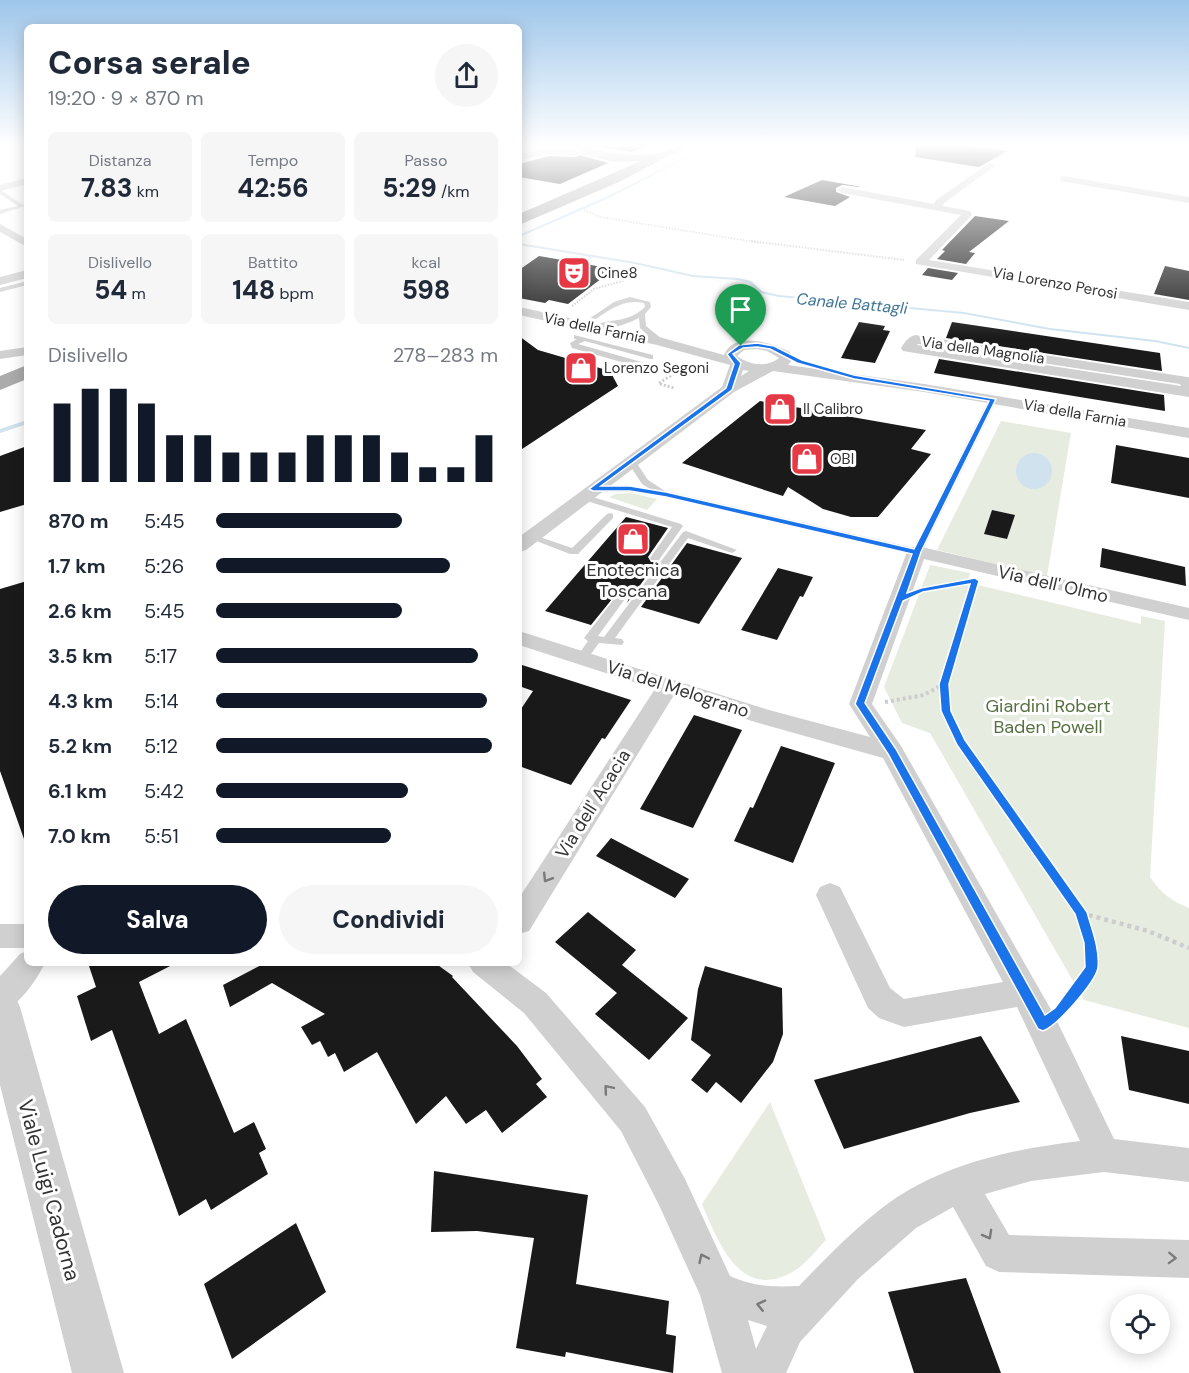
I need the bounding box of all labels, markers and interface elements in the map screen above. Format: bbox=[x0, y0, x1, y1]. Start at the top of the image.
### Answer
text: Corsa serale bbox=[48, 41, 251, 84]
button: share bbox=[435, 44, 498, 107]
text: 19:20 · 9 × 870 m bbox=[48, 85, 204, 111]
text: Distanza bbox=[89, 150, 151, 171]
text: Tempo bbox=[248, 150, 298, 171]
text: Passo bbox=[404, 150, 448, 171]
text: 7.83 bbox=[81, 171, 132, 205]
text: 42:56 bbox=[237, 171, 309, 205]
text: 5:29 bbox=[382, 171, 437, 205]
text: km bbox=[132, 181, 159, 202]
text: /km bbox=[437, 181, 470, 202]
text: Dislivello bbox=[88, 252, 152, 273]
text: Battito bbox=[248, 252, 298, 273]
text: kcal bbox=[412, 252, 440, 273]
theatre icon: Cine8 bbox=[556, 255, 592, 291]
street label: Via Lorenzo Perosi bbox=[991, 262, 1119, 304]
place label: Cine8 bbox=[597, 263, 638, 283]
text: 54 bbox=[94, 273, 127, 307]
text: 148 bbox=[232, 273, 275, 307]
text: 598 bbox=[402, 273, 450, 307]
text: m bbox=[127, 283, 146, 304]
text: bpm bbox=[275, 283, 314, 304]
pin bbox=[715, 284, 766, 346]
water label: Canale Battagli bbox=[795, 288, 910, 319]
icon: arrive bbox=[724, 293, 757, 326]
street label: Via della Farnia bbox=[542, 307, 648, 349]
street label: Via della Magnolia bbox=[920, 331, 1046, 369]
text: Dislivello bbox=[48, 342, 128, 368]
text: 278–283 m bbox=[393, 342, 498, 368]
shop icon: Lorenzo Segoni bbox=[563, 350, 599, 386]
place label: Lorenzo Segoni bbox=[604, 358, 709, 378]
shop icon: Il Calibro bbox=[762, 391, 798, 427]
street label: Via della Farnia bbox=[1022, 394, 1128, 432]
place label: Il Calibro bbox=[803, 399, 863, 419]
shop icon: OBI bbox=[789, 441, 825, 477]
place label: OBI bbox=[830, 449, 854, 469]
text: 870 m bbox=[48, 508, 109, 534]
text: 5:45 bbox=[144, 508, 185, 534]
shop icon: Enotecnica Toscana bbox=[615, 521, 651, 557]
text: 1.7 km bbox=[48, 553, 106, 579]
text: 5:26 bbox=[144, 553, 184, 579]
place label: Enotecnica Toscana bbox=[587, 558, 679, 603]
street label: Via dell' Olmo bbox=[995, 560, 1111, 608]
text: 2.6 km bbox=[48, 598, 112, 624]
text: 5:45 bbox=[144, 598, 185, 624]
text: 3.5 km bbox=[48, 643, 113, 669]
text: 5:17 bbox=[144, 643, 177, 669]
street label: Via del Melograno bbox=[604, 655, 752, 723]
text: 4.3 km bbox=[48, 688, 113, 714]
text: 5:14 bbox=[144, 688, 179, 714]
park label: Giardini Robert Baden Powell bbox=[985, 694, 1111, 739]
text: 5.2 km bbox=[48, 733, 112, 759]
text: 5:12 bbox=[144, 733, 178, 759]
street label: Via dell' Acacia bbox=[550, 745, 636, 863]
text: 6.1 km bbox=[48, 778, 107, 804]
text: 5:42 bbox=[144, 778, 184, 804]
text: 7.0 km bbox=[48, 823, 111, 849]
text: 5:51 bbox=[144, 823, 179, 849]
one-way arrow bbox=[542, 872, 554, 882]
button: Salva bbox=[48, 885, 267, 954]
button: Condividi bbox=[279, 885, 498, 954]
one-way arrow bbox=[604, 1085, 615, 1096]
street label: Viale Luigi Cadorna bbox=[11, 1096, 87, 1284]
one-way arrow bbox=[981, 1228, 992, 1239]
one-way arrow bbox=[1168, 1252, 1177, 1265]
one-way arrow bbox=[698, 1254, 710, 1265]
map controls bbox=[1110, 1294, 1170, 1354]
button: locate bbox=[1110, 1294, 1170, 1354]
one-way arrow bbox=[756, 1299, 766, 1312]

